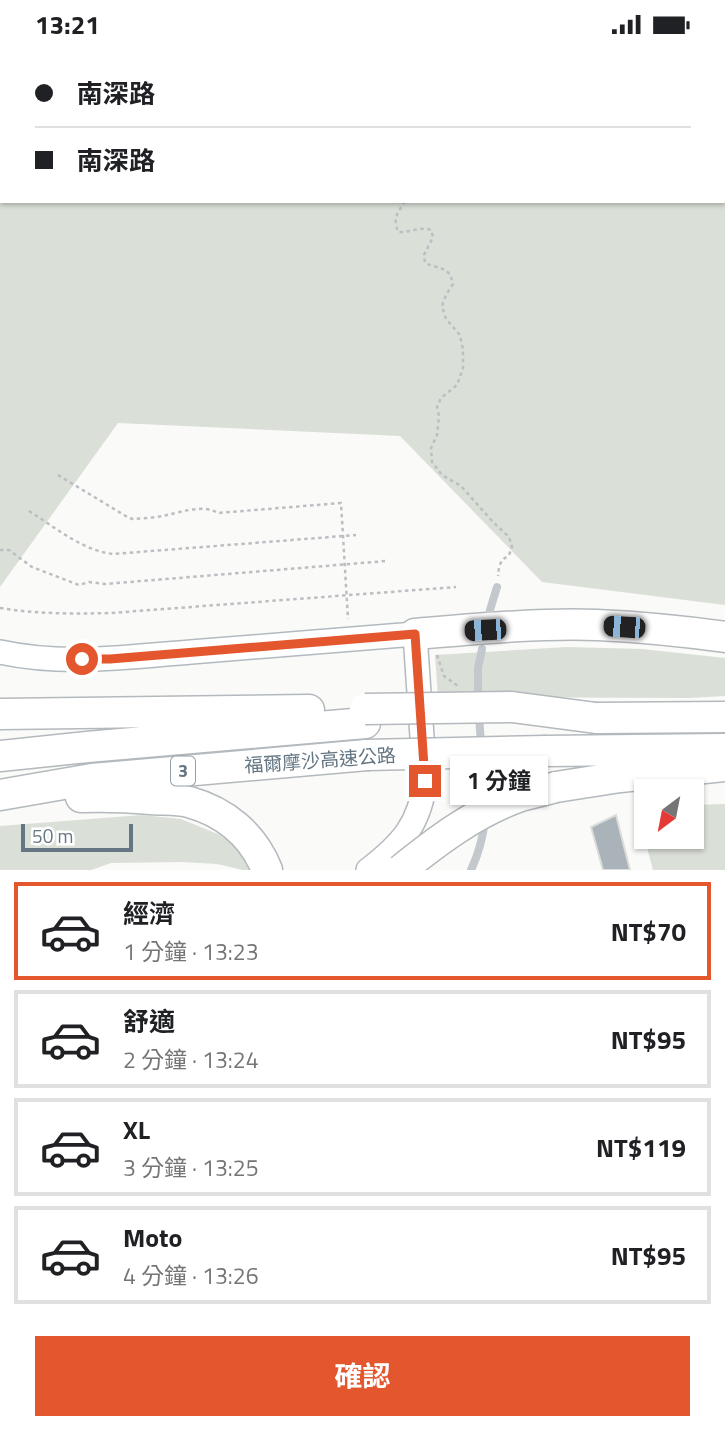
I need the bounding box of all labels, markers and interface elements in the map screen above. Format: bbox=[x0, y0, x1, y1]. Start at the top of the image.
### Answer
text: 13:21 bbox=[35, 5, 100, 44]
text: 南深路 bbox=[77, 74, 155, 113]
text: 南深路 bbox=[77, 141, 155, 180]
car bbox=[603, 615, 646, 639]
car bbox=[464, 618, 507, 642]
route start bbox=[66, 643, 98, 675]
street label: 福爾摩沙高速公路 bbox=[243, 740, 397, 779]
road number: 3 bbox=[171, 757, 195, 785]
callout: 1 分鐘 bbox=[450, 757, 548, 805]
text: 1 分鐘 bbox=[467, 763, 531, 798]
route end bbox=[409, 765, 441, 797]
north arrow bbox=[634, 779, 704, 849]
map controls bbox=[634, 779, 704, 849]
scale bar bbox=[21, 821, 133, 853]
text: 50 m bbox=[32, 821, 73, 850]
text: 經濟 bbox=[123, 894, 175, 933]
icon: car bbox=[39, 900, 102, 963]
text: NT$70 bbox=[611, 912, 686, 951]
text: 1 分鐘 · 13:23 bbox=[123, 934, 259, 969]
text: 舒適 bbox=[123, 1002, 175, 1041]
icon: car bbox=[39, 1008, 102, 1071]
text: NT$95 bbox=[611, 1020, 686, 1059]
text: 2 分鐘 · 13:24 bbox=[123, 1042, 259, 1077]
text: XL bbox=[123, 1110, 150, 1149]
icon: car bbox=[39, 1116, 102, 1179]
text: NT$119 bbox=[596, 1128, 686, 1167]
text: 3 分鐘 · 13:25 bbox=[123, 1150, 259, 1185]
text: Moto bbox=[123, 1218, 182, 1257]
icon: car bbox=[39, 1224, 102, 1287]
text: NT$95 bbox=[611, 1236, 686, 1275]
text: 4 分鐘 · 13:26 bbox=[123, 1258, 259, 1293]
button: 確認 bbox=[35, 1336, 690, 1416]

